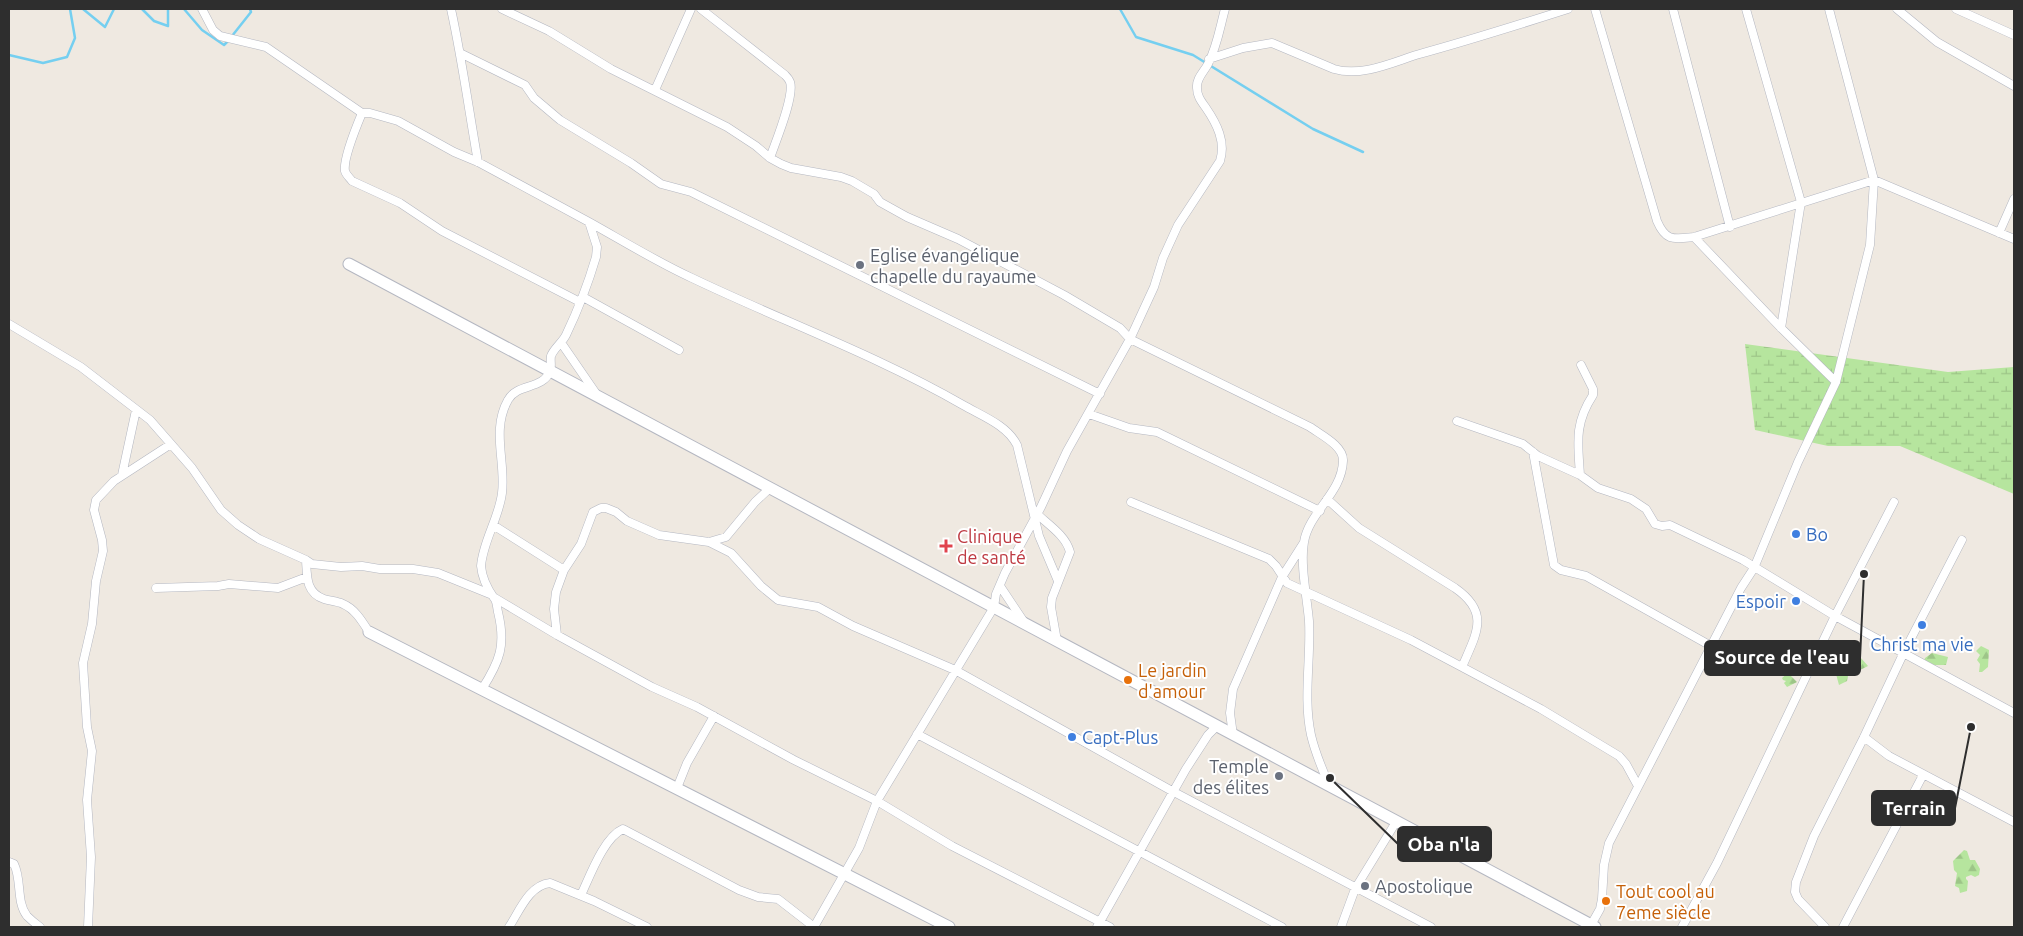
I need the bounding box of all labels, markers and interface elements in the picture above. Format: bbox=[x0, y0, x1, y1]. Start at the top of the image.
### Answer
place label: Eglise évangélique chapelle du rayaume bbox=[870, 245, 1036, 286]
marker: Eglise évangélique chapelle du rayaume bbox=[854, 259, 866, 271]
place label: Bo bbox=[1806, 524, 1828, 544]
place label: Clinique de santé bbox=[957, 526, 1026, 567]
marker: Bo bbox=[1790, 528, 1802, 540]
marker: Clinique de santé bbox=[939, 539, 953, 553]
place label: Espoir bbox=[1736, 591, 1786, 611]
marker: Espoir bbox=[1790, 595, 1802, 607]
marker: Christ ma vie bbox=[1916, 619, 1928, 631]
place label: Christ ma vie bbox=[1870, 634, 1974, 654]
callout: Source de l'eau bbox=[1705, 641, 1860, 675]
text: Source de l'eau bbox=[1714, 646, 1850, 668]
place label: Le jardin d'amour bbox=[1138, 660, 1207, 701]
marker: Le jardin d'amour bbox=[1122, 674, 1134, 686]
place label: Capt-Plus bbox=[1082, 727, 1158, 747]
marker: Capt-Plus bbox=[1066, 731, 1078, 743]
place label: Temple des élites bbox=[1193, 756, 1269, 797]
marker: Temple des élites bbox=[1273, 770, 1285, 782]
callout: Terrain bbox=[1872, 791, 1955, 825]
text: Terrain bbox=[1882, 797, 1946, 819]
callout: Oba n'la bbox=[1398, 827, 1491, 861]
text: Oba n'la bbox=[1408, 833, 1480, 855]
place label: Apostolique bbox=[1375, 876, 1473, 896]
marker: Apostolique bbox=[1359, 880, 1371, 892]
place label: Tout cool au 7eme siècle bbox=[1616, 881, 1715, 922]
marker: Tout cool au 7eme siècle bbox=[1600, 895, 1612, 907]

